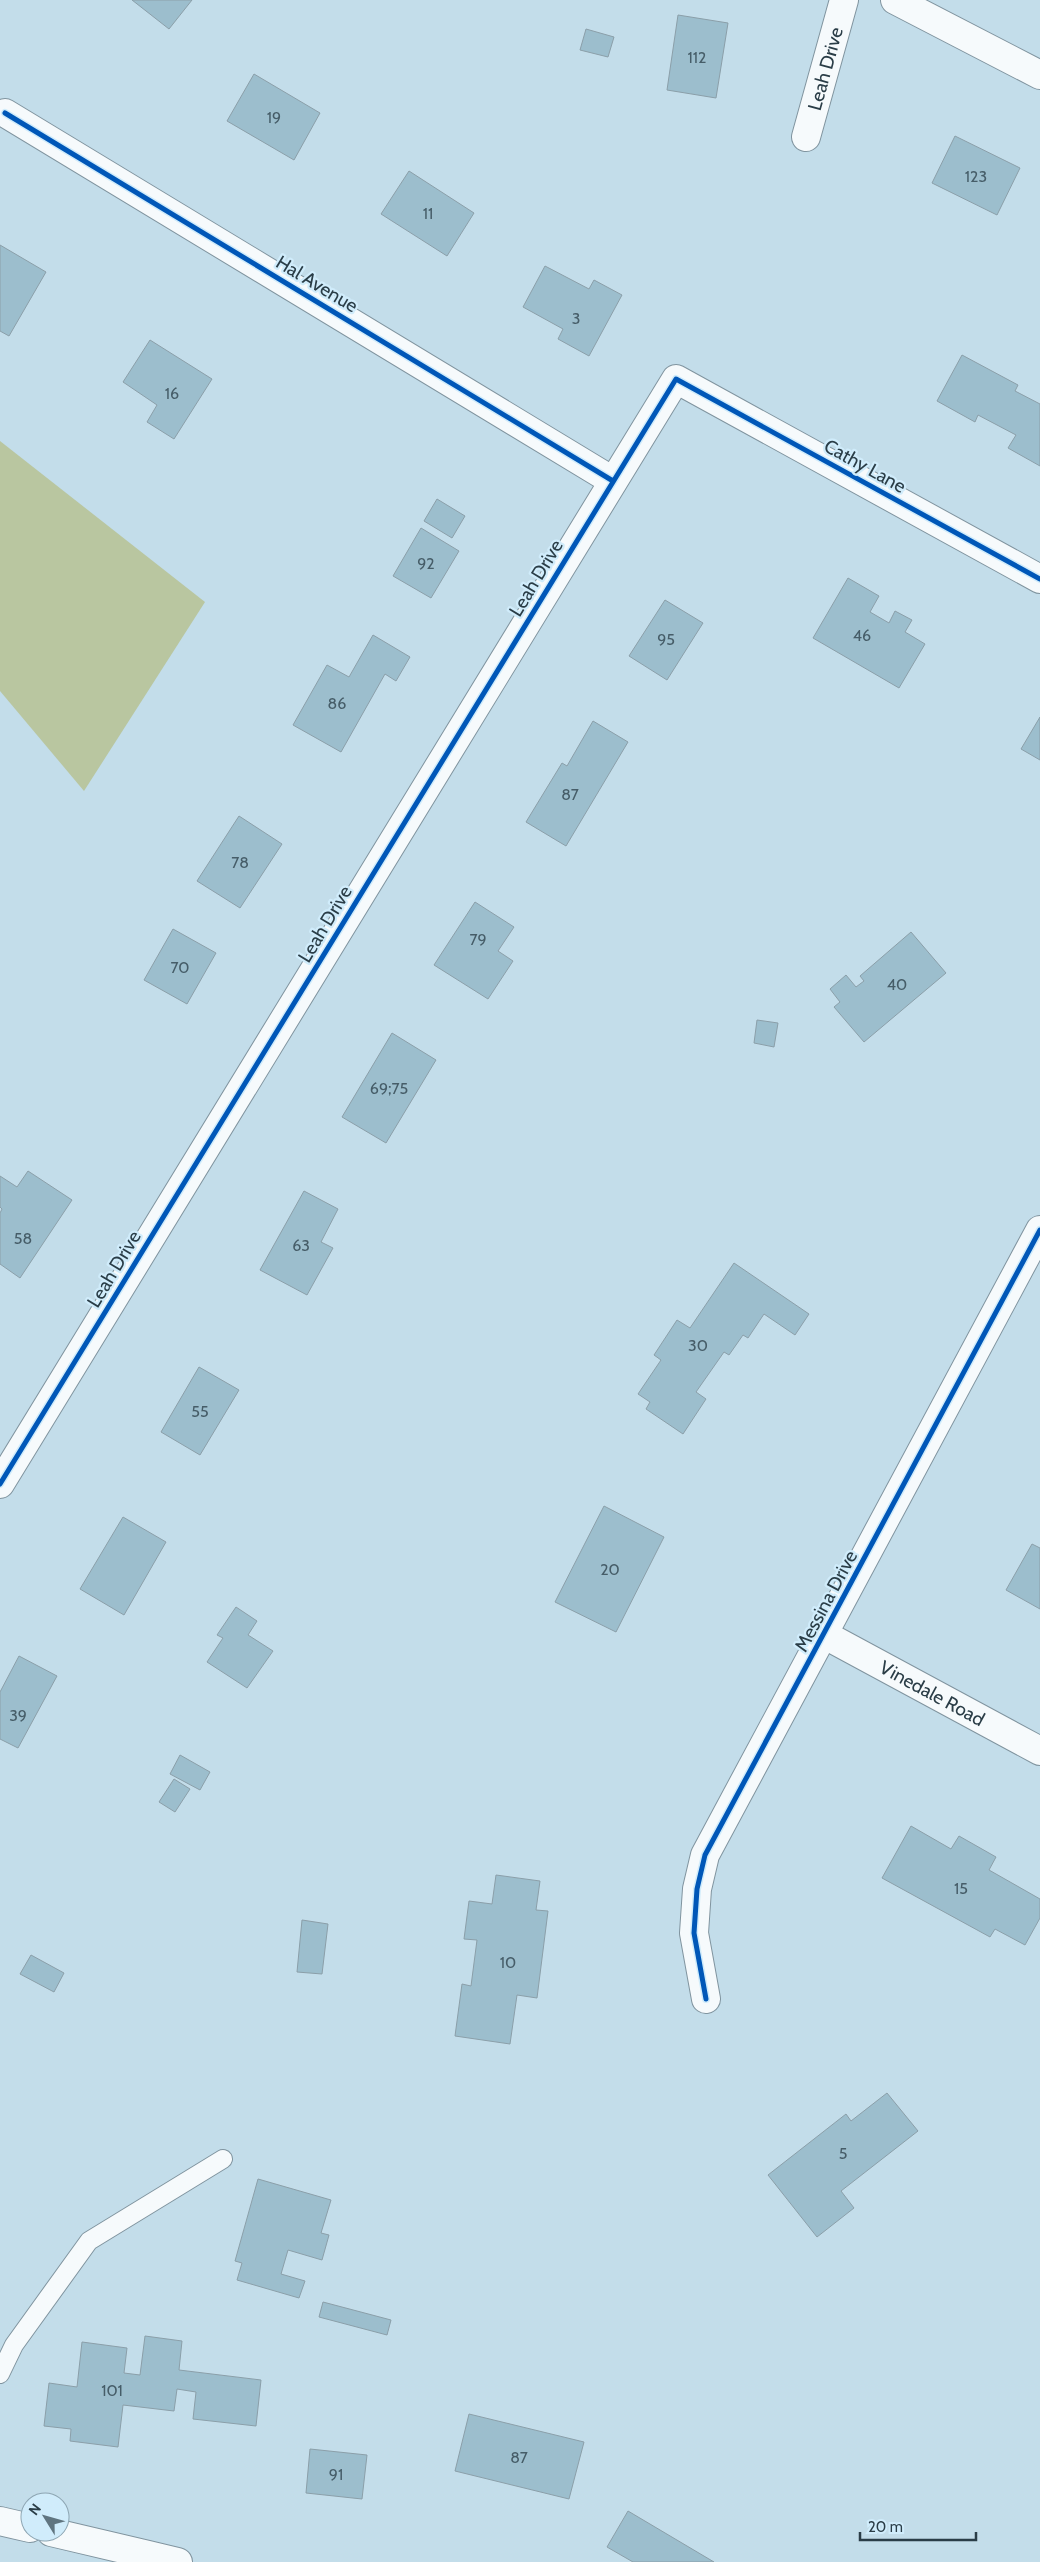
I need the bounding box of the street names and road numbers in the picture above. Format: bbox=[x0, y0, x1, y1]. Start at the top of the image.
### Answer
street label: Leah Drive bbox=[802, 24, 848, 113]
street label: Hal Avenue bbox=[272, 251, 362, 318]
street label: Cathy Lane bbox=[820, 434, 910, 498]
street label: Leah Drive bbox=[504, 535, 568, 621]
street label: Leah Drive bbox=[293, 881, 357, 967]
street label: Leah Drive bbox=[82, 1226, 146, 1312]
street label: Messina Drive bbox=[790, 1546, 862, 1656]
street label: Vinedale Road bbox=[876, 1655, 989, 1731]

